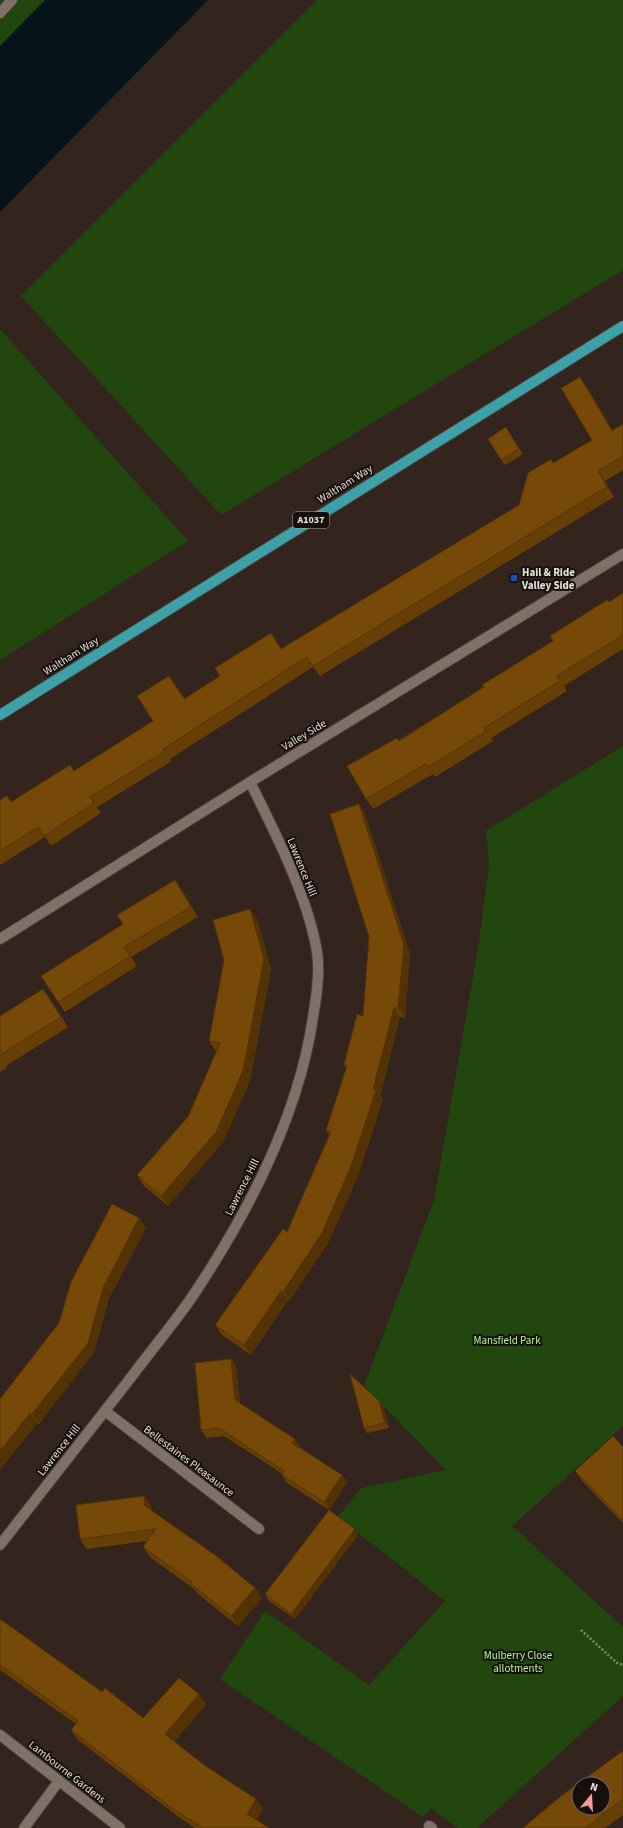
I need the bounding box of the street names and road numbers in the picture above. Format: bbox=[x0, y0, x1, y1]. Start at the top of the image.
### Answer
street label: Waltham Way bbox=[315, 461, 375, 507]
road number: A1037 bbox=[293, 512, 329, 528]
street label: Waltham Way bbox=[41, 633, 101, 679]
street label: Valley Side bbox=[279, 716, 330, 754]
street label: Lawrence Hill bbox=[283, 835, 321, 899]
street label: Lawrence Hill bbox=[221, 1156, 263, 1218]
street label: Lawrence Hill bbox=[34, 1421, 84, 1479]
street label: Bellestaines Pleasaunce bbox=[141, 1422, 238, 1500]
street label: Lambourne Gardens bbox=[25, 1737, 109, 1807]

